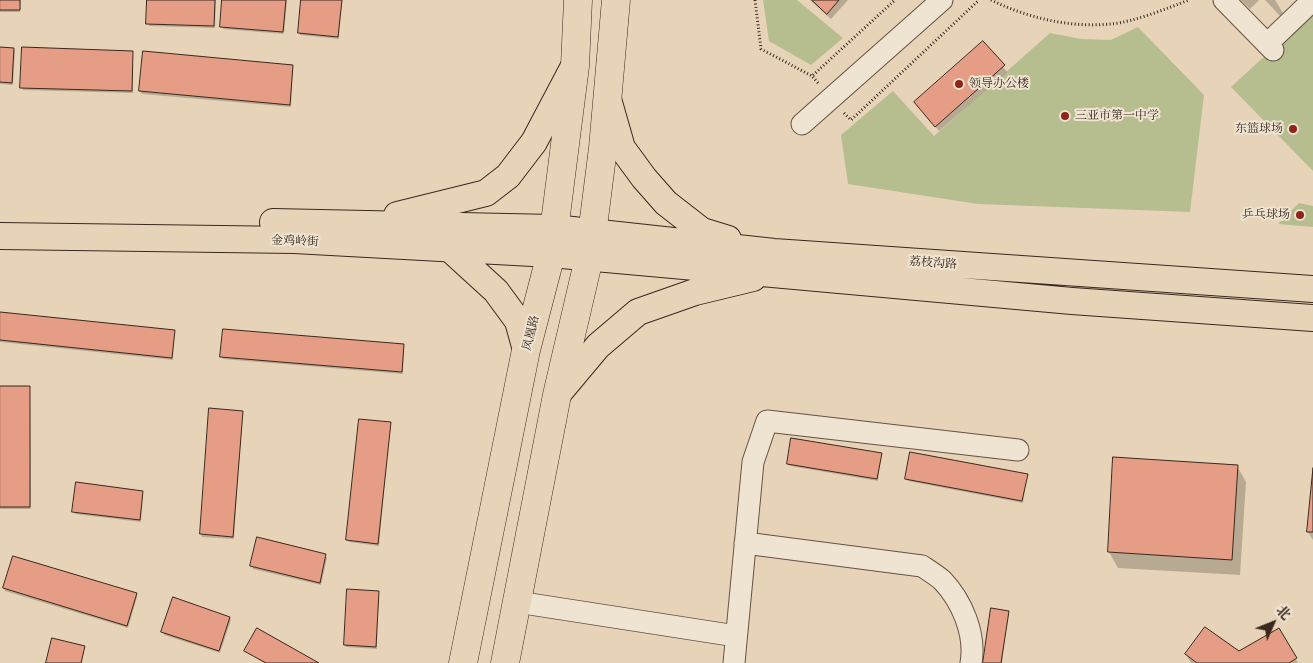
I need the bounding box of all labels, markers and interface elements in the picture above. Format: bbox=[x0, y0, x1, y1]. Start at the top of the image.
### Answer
place label: 领导办公楼 bbox=[969, 77, 1029, 91]
marker: 领导办公楼 bbox=[953, 78, 965, 90]
place label: 三亚市第一中学 bbox=[1075, 109, 1159, 123]
marker: 三亚市第一中学 bbox=[1059, 110, 1071, 122]
place label: 东篮球场 bbox=[1235, 122, 1283, 136]
marker: 东篮球场 bbox=[1287, 123, 1299, 135]
place label: 乒乓球场 bbox=[1242, 208, 1290, 222]
marker: 乒乓球场 bbox=[1294, 209, 1306, 221]
street label: 金鸡岭街 bbox=[271, 233, 319, 249]
street label: 荔枝沟路 bbox=[909, 254, 957, 272]
street label: 凤凰路 bbox=[520, 314, 542, 352]
north arrow bbox=[1248, 598, 1298, 648]
text: 北 bbox=[1272, 601, 1295, 624]

